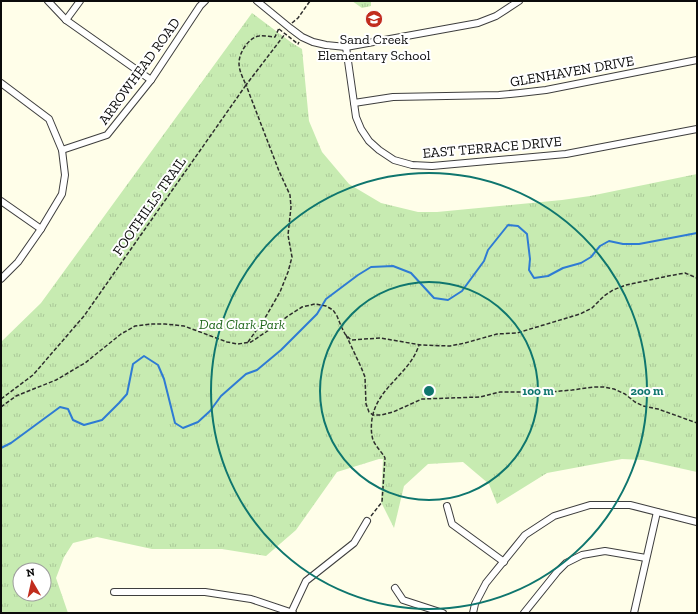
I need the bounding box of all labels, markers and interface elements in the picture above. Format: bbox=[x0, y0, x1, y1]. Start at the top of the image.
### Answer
school or university icon: Sand Creek Elementary School bbox=[364, 9, 384, 29]
street label: ARROWHEAD ROAD bbox=[95, 15, 184, 128]
place label: Sand Creek Elementary School bbox=[318, 31, 431, 64]
street label: GLENHAVEN DRIVE bbox=[509, 52, 635, 91]
street label: EAST TERRACE DRIVE bbox=[422, 133, 562, 162]
street label: FOOTHILLS TRAIL bbox=[109, 154, 190, 259]
park label: Dad Clark Park bbox=[199, 316, 285, 333]
centre of rings bbox=[422, 384, 436, 398]
text: 100 m bbox=[522, 384, 554, 398]
text: 200 m bbox=[630, 384, 664, 398]
north arrow bbox=[12, 562, 52, 602]
text: N bbox=[25, 565, 36, 580]

